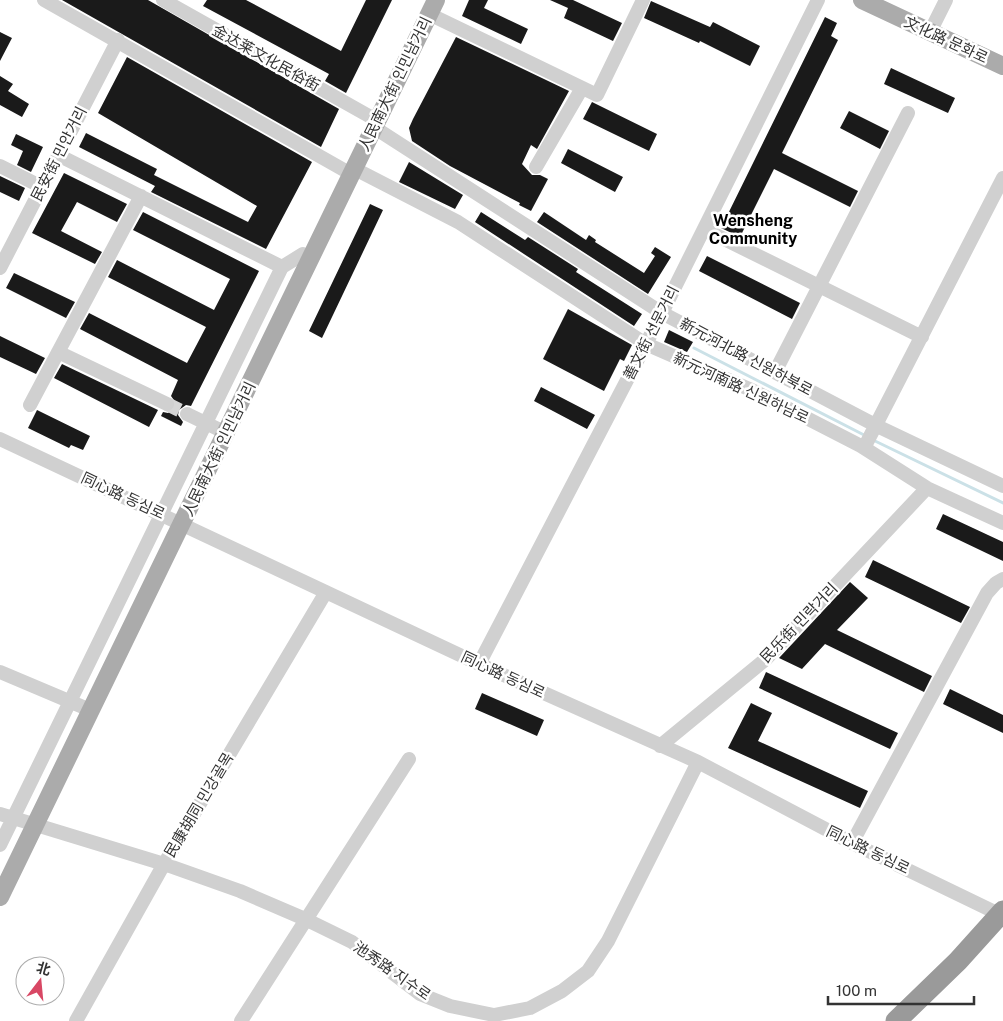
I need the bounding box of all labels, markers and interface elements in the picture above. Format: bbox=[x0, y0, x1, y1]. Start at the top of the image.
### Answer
street label: 文化路 문화로 bbox=[902, 13, 991, 66]
street label: 人民南大街 인민남거리 bbox=[355, 14, 435, 154]
street label: 金达莱文化民俗街 bbox=[210, 21, 323, 94]
street label: 民安街 민안거리 bbox=[27, 104, 90, 204]
district label: Wensheng Community bbox=[709, 211, 797, 248]
street label: 善文街 선문거리 bbox=[619, 283, 682, 383]
street label: 新元河北路 신원하북로 bbox=[677, 314, 815, 399]
street label: 新元河南路 신원하남로 bbox=[671, 349, 812, 426]
street label: 人民南大街 인민남거리 bbox=[179, 379, 259, 519]
street label: 同心路 동심로 bbox=[79, 469, 168, 522]
street label: 民乐街 민락거리 bbox=[756, 579, 841, 666]
street label: 同心路 동심로 bbox=[459, 648, 548, 701]
street label: 民康胡同 민강골목 bbox=[161, 749, 236, 860]
street label: 同心路 동심로 bbox=[824, 822, 912, 877]
street label: 池秀路 지수로 bbox=[351, 938, 434, 1003]
north arrow bbox=[15, 956, 65, 1006]
text: 北 bbox=[35, 959, 53, 978]
scale bar bbox=[828, 974, 974, 1006]
text: 100 m bbox=[836, 982, 877, 999]

